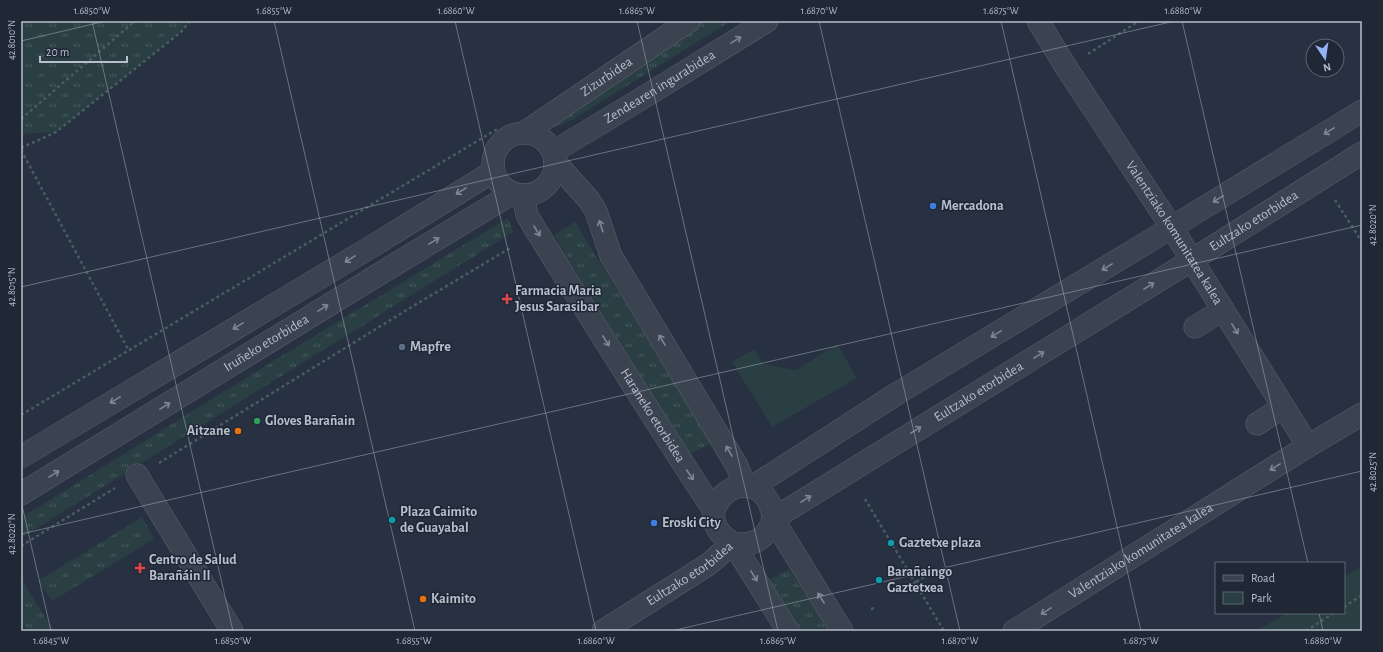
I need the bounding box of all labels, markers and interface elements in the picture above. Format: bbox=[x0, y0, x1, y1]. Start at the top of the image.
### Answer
text: 1.6850°W bbox=[74, 6, 110, 16]
text: 1.6855°W bbox=[256, 6, 292, 16]
text: 1.6860°W bbox=[437, 6, 475, 16]
text: 1.6865°W bbox=[619, 6, 655, 16]
text: 1.6870°W bbox=[801, 6, 837, 16]
text: 1.6875°W bbox=[983, 6, 1019, 16]
text: 1.6880°W bbox=[1164, 6, 1202, 16]
text: 42.8010°N bbox=[7, 20, 17, 60]
one-way arrow bbox=[731, 36, 742, 44]
scale bar bbox=[40, 38, 127, 64]
north arrow bbox=[1305, 38, 1345, 78]
text: 20 m bbox=[46, 46, 69, 58]
street label: Zendearen ingurabidea bbox=[602, 47, 718, 126]
street label: Zizurbidea bbox=[578, 54, 635, 99]
text: N bbox=[1322, 61, 1332, 73]
one-way arrow bbox=[1324, 127, 1335, 135]
street label: Valentziako komunitatea kalea bbox=[1123, 159, 1225, 308]
one-way arrow bbox=[455, 187, 466, 196]
street label: Eultzako etorbidea bbox=[1207, 188, 1301, 254]
one-way arrow bbox=[1212, 196, 1224, 204]
place label: Mercadona bbox=[941, 199, 1004, 213]
marker: Mercadona bbox=[928, 201, 938, 211]
text: 42.8020°N bbox=[1368, 204, 1378, 246]
one-way arrow bbox=[597, 219, 604, 232]
one-way arrow bbox=[533, 225, 541, 237]
one-way arrow bbox=[428, 236, 440, 244]
one-way arrow bbox=[344, 256, 356, 264]
one-way arrow bbox=[1101, 263, 1113, 271]
text: 42.8015°N bbox=[7, 267, 17, 307]
one-way arrow bbox=[1143, 282, 1154, 290]
place label: Farmacia Maria Jesus Sarasibar bbox=[515, 284, 602, 314]
marker: Farmacia Maria Jesus Sarasibar bbox=[502, 294, 512, 304]
one-way arrow bbox=[317, 304, 329, 312]
street label: Iruñeko etorbidea bbox=[221, 312, 312, 375]
one-way arrow bbox=[232, 323, 244, 331]
one-way arrow bbox=[1231, 323, 1239, 335]
one-way arrow bbox=[991, 330, 1002, 338]
one-way arrow bbox=[657, 334, 665, 346]
one-way arrow bbox=[602, 335, 610, 346]
place label: Mapfre bbox=[410, 340, 451, 354]
marker: Mapfre bbox=[397, 342, 407, 352]
one-way arrow bbox=[1033, 350, 1045, 358]
street label: Eultzako etorbidea bbox=[932, 359, 1026, 425]
street label: Haraneko etorbidea bbox=[617, 366, 688, 465]
one-way arrow bbox=[109, 397, 121, 405]
one-way arrow bbox=[159, 401, 171, 409]
place label: Gloves Barañain bbox=[265, 414, 355, 428]
marker: Gloves Barañain bbox=[252, 416, 262, 426]
place label: Aitzane bbox=[187, 424, 230, 438]
marker: Aitzane bbox=[233, 426, 243, 436]
one-way arrow bbox=[910, 426, 922, 434]
one-way arrow bbox=[724, 445, 732, 457]
text: 42.8025°N bbox=[1368, 452, 1378, 492]
one-way arrow bbox=[1270, 463, 1281, 471]
one-way arrow bbox=[48, 469, 60, 477]
one-way arrow bbox=[686, 469, 694, 480]
one-way arrow bbox=[800, 494, 812, 502]
street label: Valentziako komunitatea kalea bbox=[1066, 500, 1216, 602]
place label: Plaza Caimito de Guayabal bbox=[400, 505, 477, 535]
text: 42.8020°N bbox=[7, 513, 17, 555]
marker: Plaza Caimito de Guayabal bbox=[387, 515, 397, 525]
place label: Eroski City bbox=[662, 516, 721, 530]
marker: Eroski City bbox=[649, 518, 659, 528]
place label: Gaztetxe plaza bbox=[899, 536, 981, 550]
marker: Gaztetxe plaza bbox=[886, 538, 896, 548]
street label: Eultzako etorbidea bbox=[644, 539, 736, 609]
place label: Centro de Salud Barañáin II bbox=[149, 553, 237, 583]
marker: Centro de Salud Barañáin II bbox=[134, 562, 146, 574]
legend bbox=[1215, 562, 1345, 614]
place label: Barañaingo Gaztetxea bbox=[887, 565, 952, 595]
one-way arrow bbox=[750, 570, 758, 582]
text: Road bbox=[1251, 572, 1275, 584]
marker: Barañaingo Gaztetxea bbox=[874, 575, 884, 585]
place label: Kaimito bbox=[431, 592, 476, 606]
one-way arrow bbox=[817, 592, 825, 604]
text: Park bbox=[1251, 592, 1272, 604]
marker: Kaimito bbox=[418, 594, 428, 604]
one-way arrow bbox=[1040, 607, 1052, 615]
text: 1.6845°W bbox=[33, 636, 69, 646]
text: 1.6850°W bbox=[215, 636, 251, 646]
text: 1.6855°W bbox=[396, 636, 432, 646]
text: 1.6860°W bbox=[577, 636, 615, 646]
text: 1.6865°W bbox=[760, 636, 796, 646]
text: 1.6870°W bbox=[942, 636, 978, 646]
text: 1.6875°W bbox=[1123, 636, 1159, 646]
text: 1.6880°W bbox=[1304, 636, 1342, 646]

